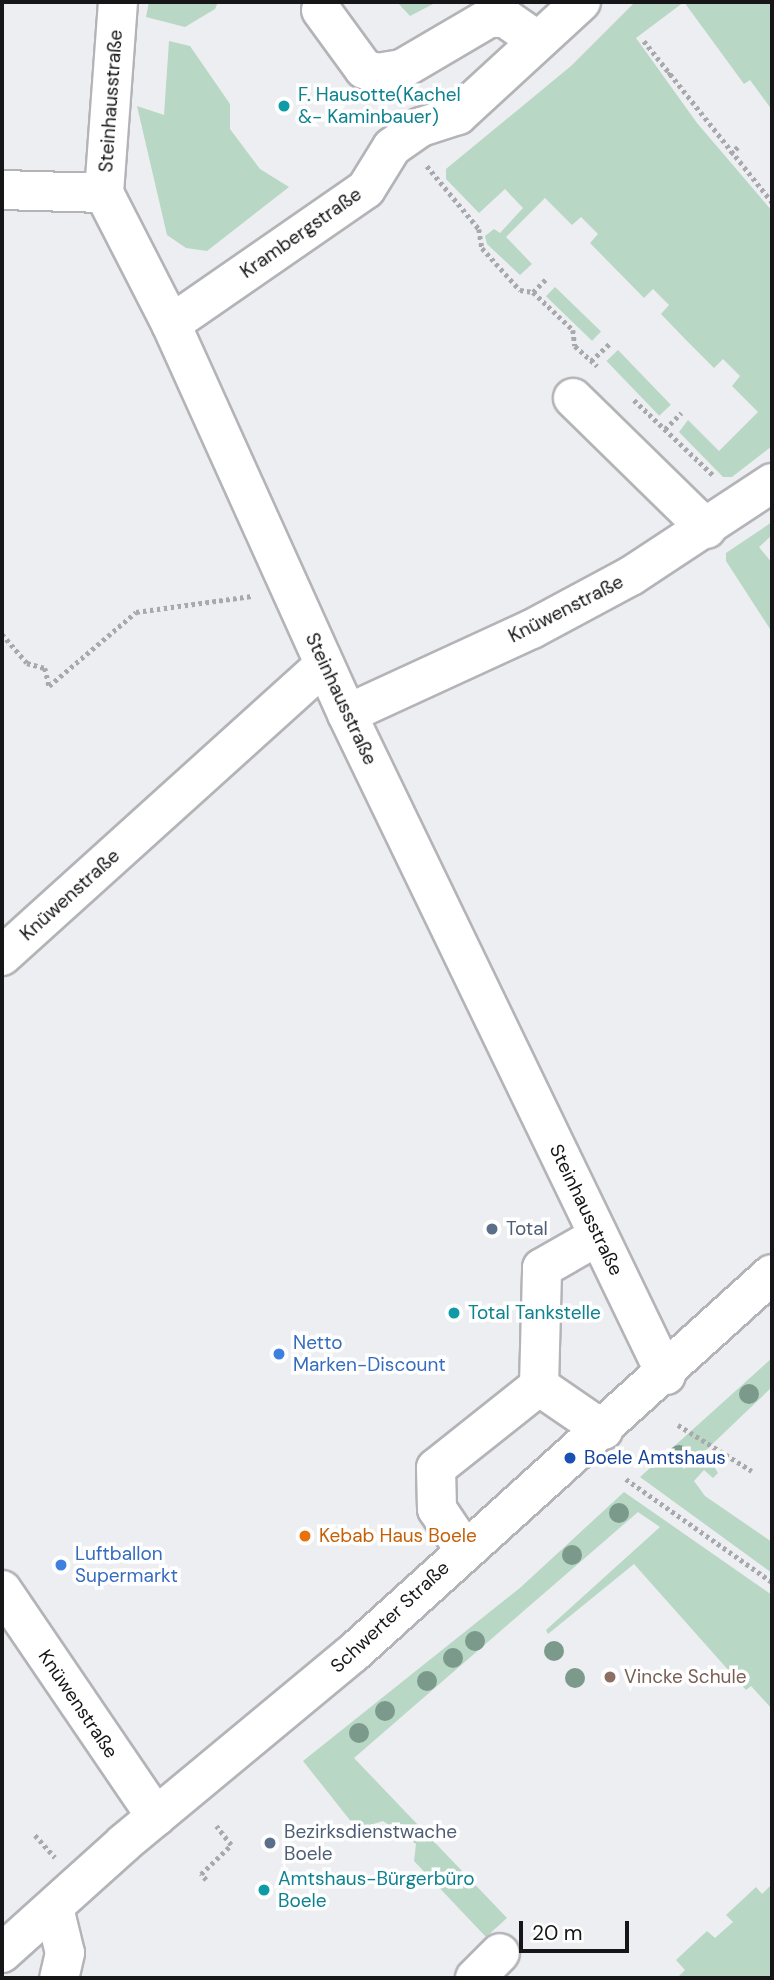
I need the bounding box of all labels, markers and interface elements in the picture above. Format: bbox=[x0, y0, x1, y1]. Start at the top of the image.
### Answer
street label: Steinhausstraße bbox=[95, 29, 127, 173]
place label: F. Hausotte(Kachel &- Kaminbauer) bbox=[298, 84, 461, 128]
marker: F. Hausotte(Kachel &- Kaminbauer) bbox=[276, 98, 292, 114]
street label: Krambergstraße bbox=[236, 183, 366, 283]
street label: Knüwenstraße bbox=[505, 570, 627, 648]
street label: Steinhausstraße bbox=[300, 629, 382, 769]
street label: Knüwenstraße bbox=[16, 844, 124, 946]
street label: Steinhausstraße bbox=[544, 1141, 628, 1279]
place label: Total bbox=[506, 1218, 548, 1240]
marker: Total bbox=[484, 1221, 500, 1237]
place label: Total Tankstelle bbox=[468, 1302, 601, 1324]
marker: Total Tankstelle bbox=[446, 1305, 462, 1321]
place label: Netto Marken-Discount bbox=[293, 1332, 446, 1376]
marker: Netto Marken-Discount bbox=[271, 1346, 287, 1362]
place label: Boele Amtshaus bbox=[584, 1447, 726, 1469]
marker: Boele Amtshaus bbox=[562, 1450, 578, 1466]
place label: Kebab Haus Boele bbox=[319, 1525, 477, 1547]
marker: Kebab Haus Boele bbox=[297, 1528, 313, 1544]
place label: Luftballon Supermarkt bbox=[75, 1543, 178, 1587]
street label: Schwerter Straße bbox=[326, 1556, 454, 1678]
marker: Luftballon Supermarkt bbox=[53, 1557, 69, 1573]
street label: Knüwenstraße bbox=[33, 1646, 123, 1762]
place label: Vincke Schule bbox=[624, 1666, 747, 1688]
marker: Vincke Schule bbox=[602, 1669, 618, 1685]
place label: Bezirksdienstwache Boele bbox=[284, 1821, 457, 1865]
marker: Bezirksdienstwache Boele bbox=[262, 1835, 278, 1851]
place label: Amtshaus-Bürgerbüro Boele bbox=[278, 1868, 474, 1912]
marker: Amtshaus-Bürgerbüro Boele bbox=[256, 1882, 272, 1898]
scale bar bbox=[522, 1906, 632, 1950]
text: 20 m bbox=[532, 1919, 583, 1947]

